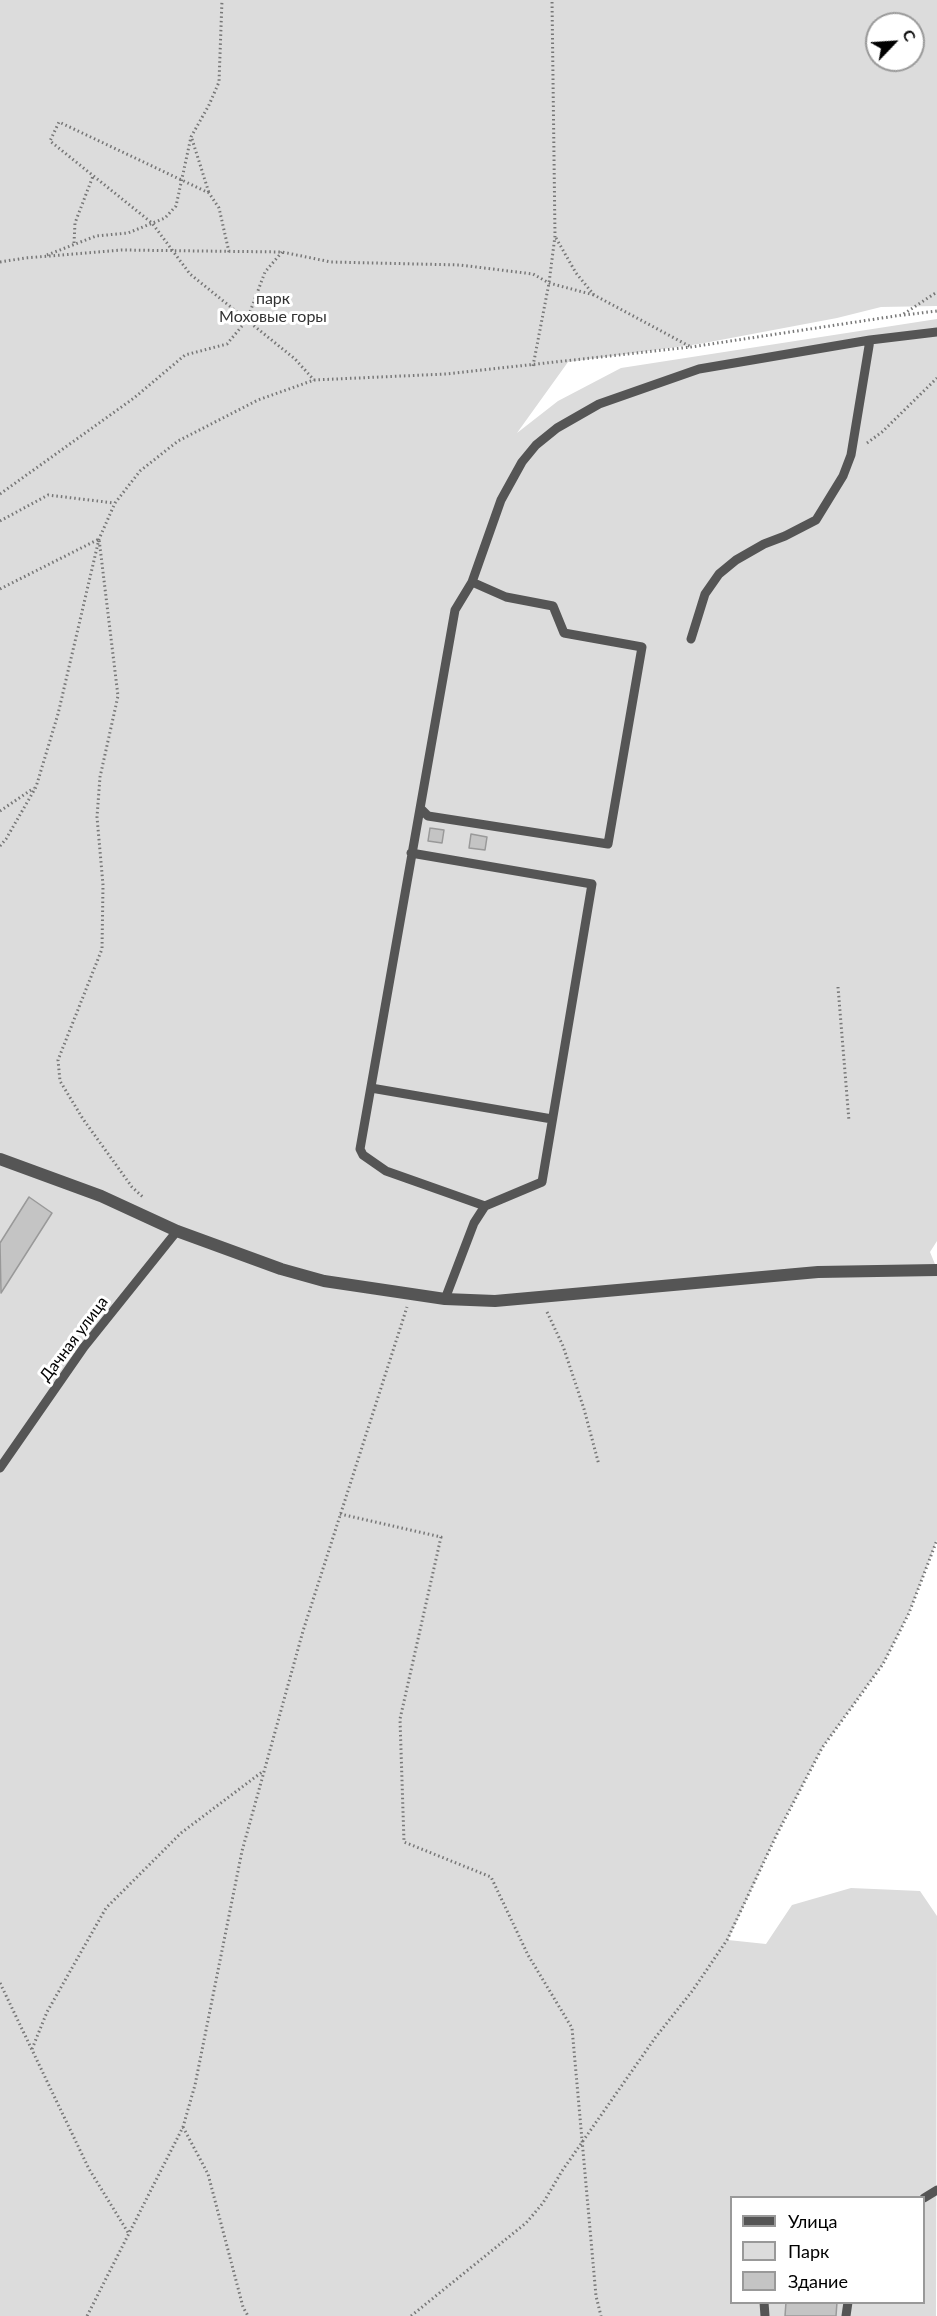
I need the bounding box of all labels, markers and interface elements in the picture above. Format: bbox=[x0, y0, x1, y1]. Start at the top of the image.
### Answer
north arrow bbox=[865, 12, 925, 72]
text: С bbox=[899, 26, 921, 44]
park label: парк Моховые горы bbox=[219, 289, 327, 327]
street label: Дачная улица bbox=[36, 1293, 112, 1385]
legend bbox=[730, 2196, 925, 2304]
text: Улица bbox=[788, 2210, 838, 2232]
text: Парк bbox=[788, 2240, 829, 2262]
text: Здание bbox=[788, 2270, 848, 2292]

